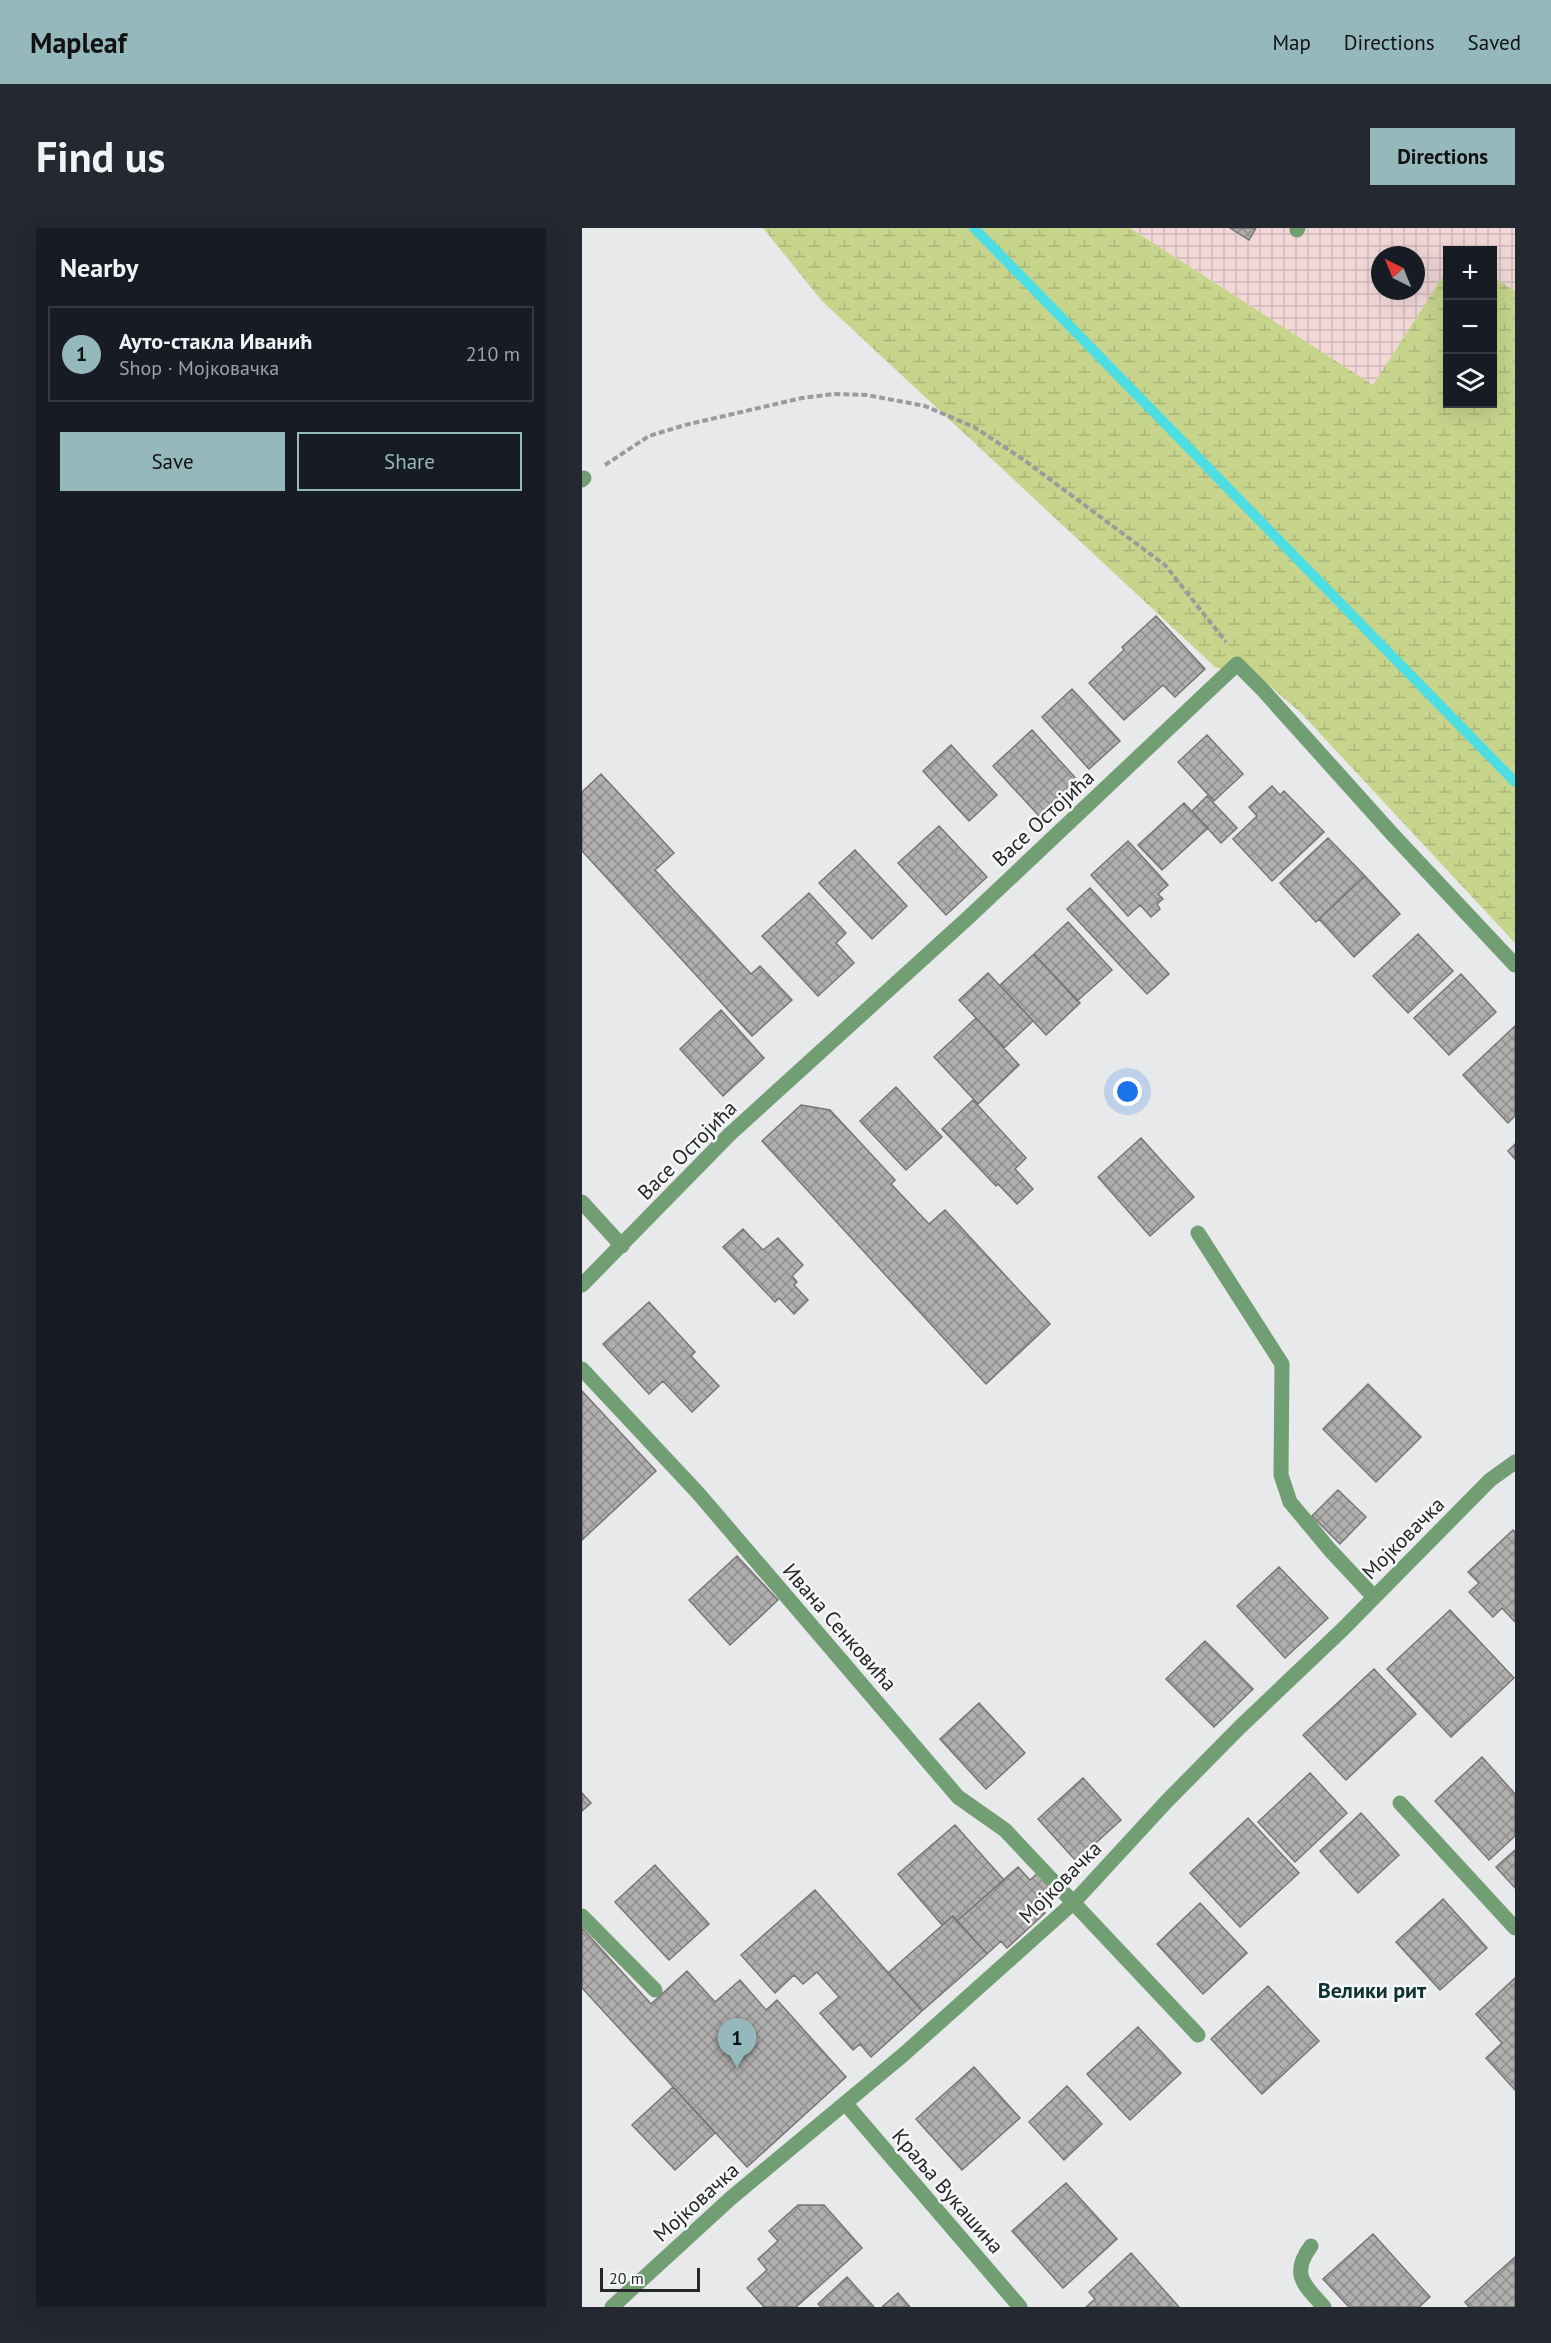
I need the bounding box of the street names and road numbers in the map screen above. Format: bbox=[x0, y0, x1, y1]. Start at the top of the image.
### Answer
street label: Васе Остојића bbox=[986, 764, 1100, 872]
street label: Васе Остојића bbox=[632, 1095, 742, 1205]
street label: Мојковачка bbox=[1356, 1491, 1450, 1585]
street label: Ивана Сенковића bbox=[777, 1557, 903, 1697]
street label: Мојковачка bbox=[1013, 1835, 1107, 1929]
street label: Краља Вукашина bbox=[886, 2123, 1010, 2259]
street label: Мојковачка bbox=[648, 2156, 744, 2248]

